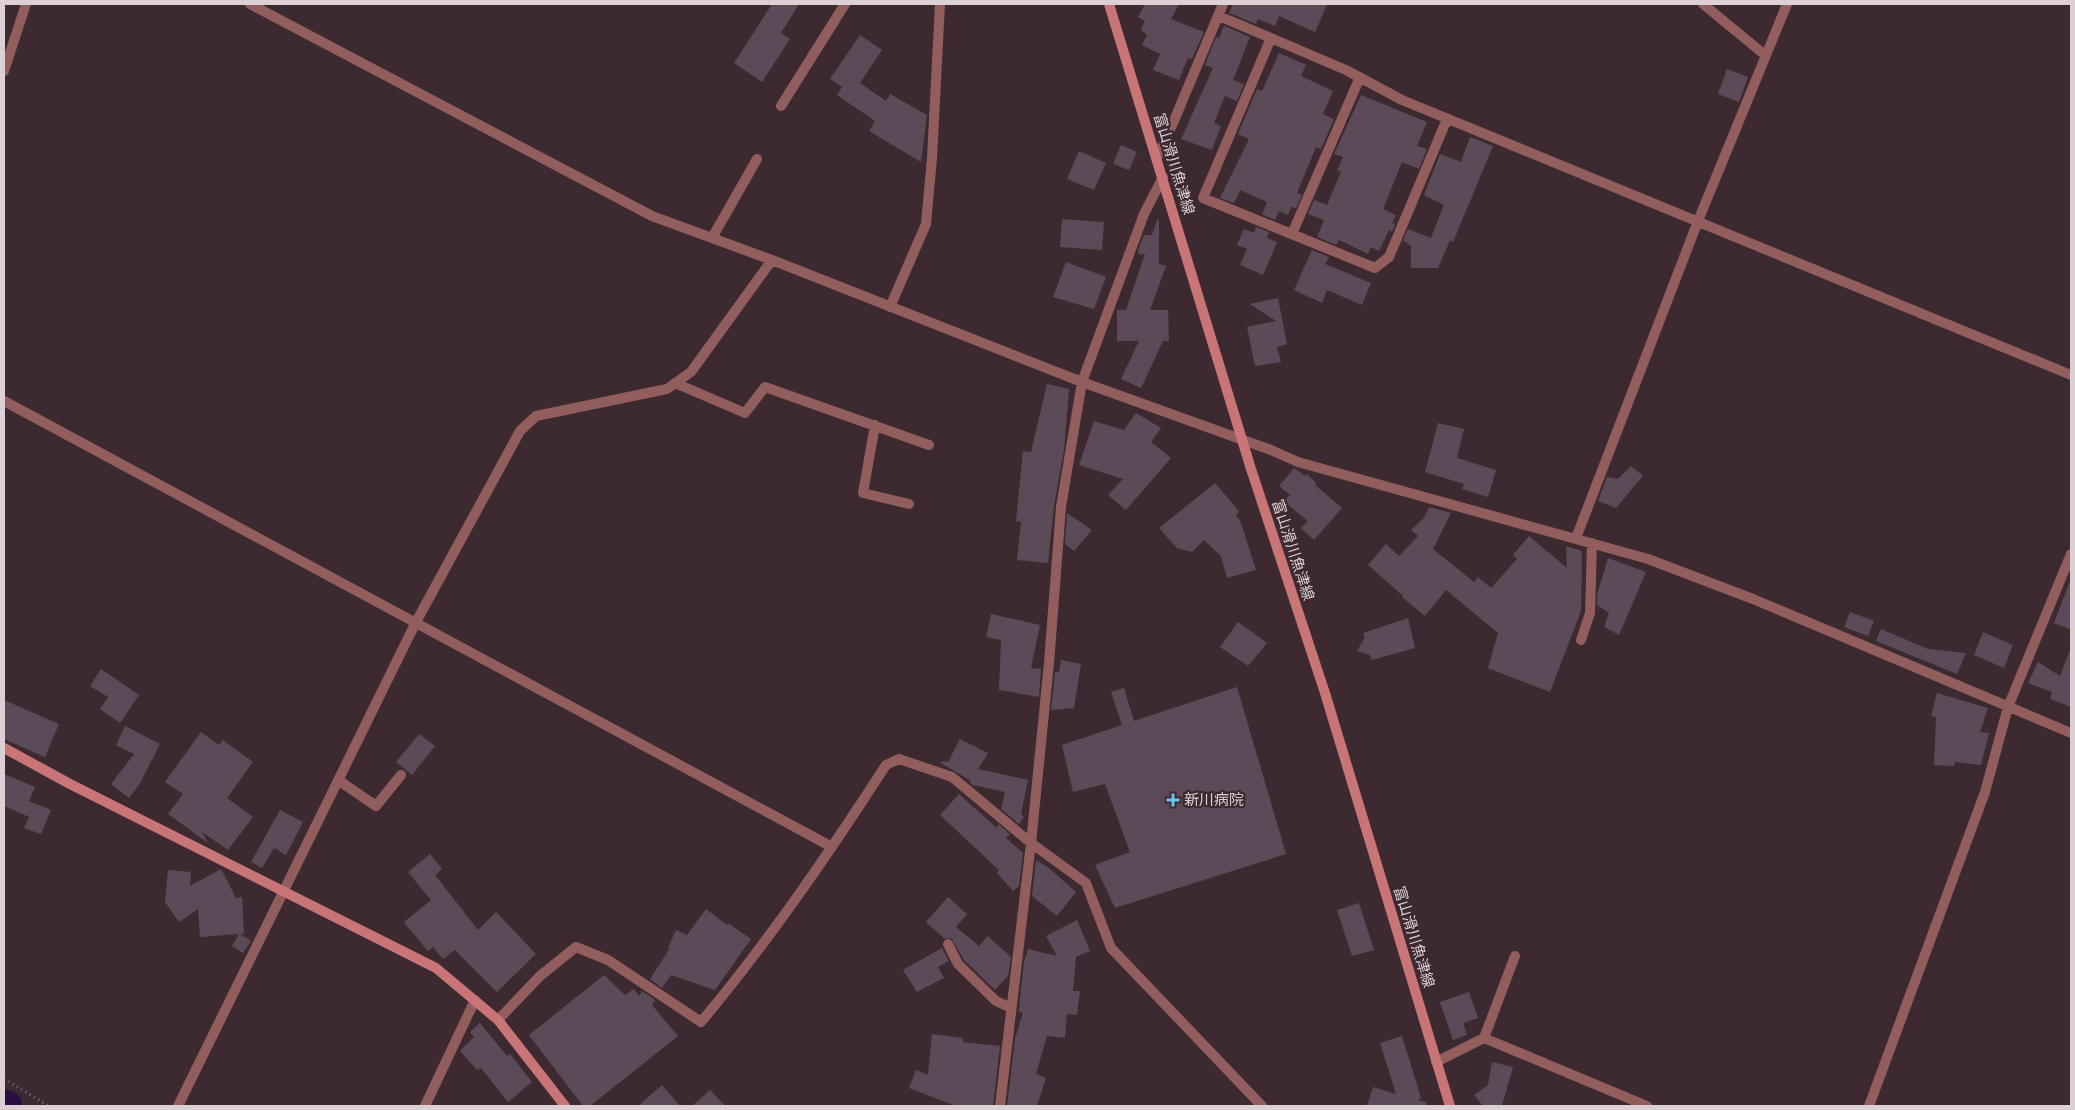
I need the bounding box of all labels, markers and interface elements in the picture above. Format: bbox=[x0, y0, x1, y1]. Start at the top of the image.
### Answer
street label: 富山滑川魚津線 bbox=[1151, 111, 1198, 217]
street label: 富山滑川魚津線 bbox=[1269, 497, 1318, 602]
place label: 新川病院 bbox=[1184, 792, 1244, 808]
marker: 新川病院 bbox=[1166, 793, 1180, 807]
street label: 富山滑川魚津線 bbox=[1391, 884, 1438, 990]

